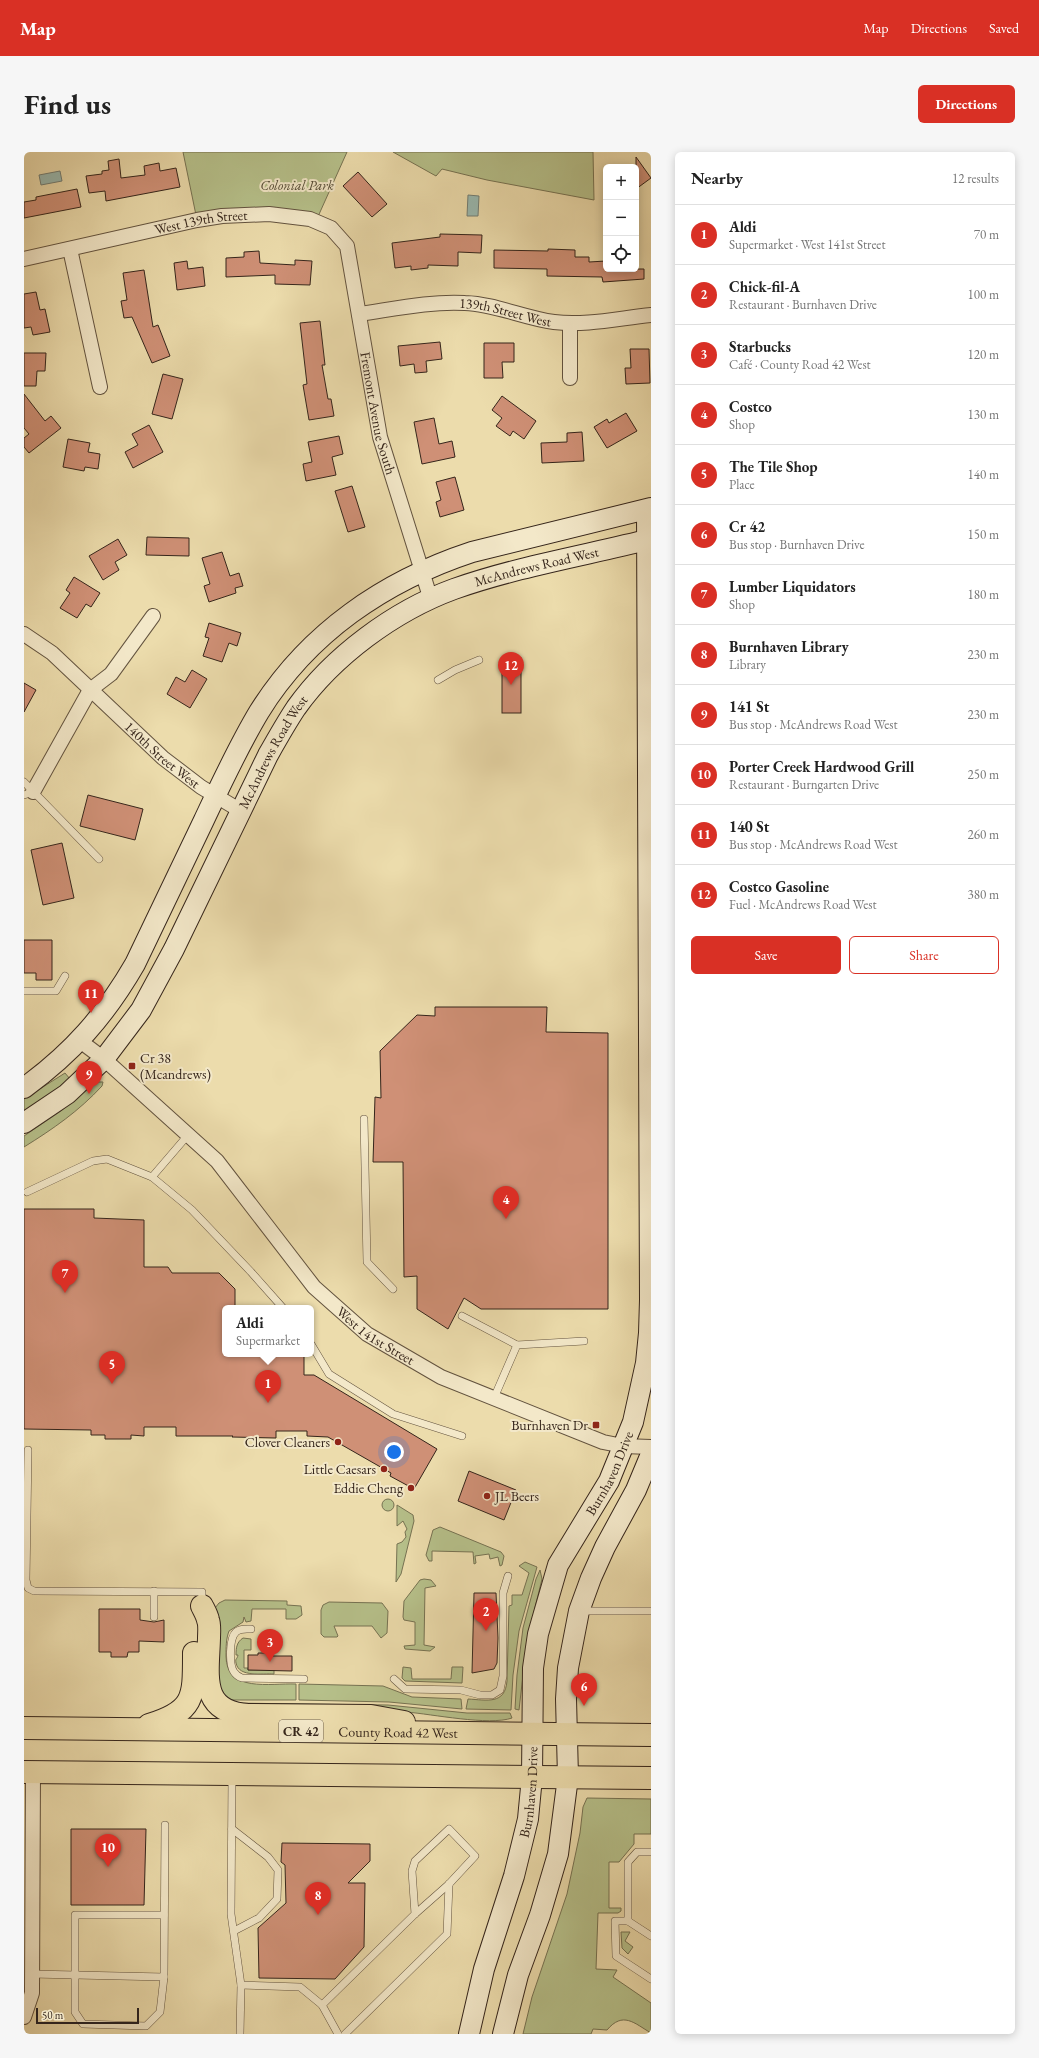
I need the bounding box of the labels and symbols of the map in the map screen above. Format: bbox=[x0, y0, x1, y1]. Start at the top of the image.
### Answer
park label: Colonial Park bbox=[260, 176, 334, 194]
street label: West 139th Street bbox=[153, 206, 248, 238]
street label: 139th Street West bbox=[459, 294, 553, 331]
street label: Fremont Avenue South bbox=[356, 350, 400, 477]
street label: McAndrews Road West bbox=[472, 542, 601, 591]
pin: 12 bbox=[498, 652, 524, 685]
street label: McAndrews Road West bbox=[234, 691, 312, 812]
street label: 140th Street West bbox=[121, 717, 204, 792]
pin: 11 bbox=[78, 980, 104, 1013]
place label: Cr 38 (Mcandrews) bbox=[140, 1049, 211, 1083]
pin: 9 bbox=[76, 1061, 102, 1094]
marker: Cr 38 (Mcandrews) bbox=[127, 1061, 137, 1071]
pin: 4 bbox=[493, 1186, 519, 1219]
pin: 7 bbox=[52, 1260, 78, 1293]
street label: West 141st Street bbox=[333, 1302, 418, 1369]
pin: 5 bbox=[99, 1351, 125, 1384]
pin: 1 bbox=[255, 1370, 281, 1403]
place label: Burnhaven Dr bbox=[511, 1416, 588, 1434]
marker: Burnhaven Dr bbox=[591, 1420, 601, 1430]
street label: Burnhaven Drive bbox=[581, 1428, 638, 1519]
place label: Clover Cleaners bbox=[245, 1433, 330, 1451]
marker: Clover Cleaners bbox=[333, 1437, 343, 1447]
your location bbox=[384, 1442, 404, 1462]
place label: Little Caesars bbox=[304, 1460, 376, 1478]
marker: Little Caesars bbox=[379, 1464, 389, 1474]
place label: Eddie Cheng bbox=[334, 1479, 404, 1497]
marker: Eddie Cheng bbox=[406, 1483, 416, 1493]
place label: JL Beers bbox=[494, 1487, 539, 1505]
marker: JL Beers bbox=[482, 1491, 492, 1501]
pin: 2 bbox=[473, 1598, 499, 1631]
pin: 3 bbox=[257, 1629, 283, 1662]
pin: 6 bbox=[571, 1673, 597, 1706]
road number: CR 42 bbox=[279, 1720, 323, 1742]
street label: County Road 42 West bbox=[338, 1723, 458, 1742]
street label: Burnhaven Drive bbox=[515, 1746, 541, 1840]
pin: 10 bbox=[95, 1834, 121, 1867]
pin: 8 bbox=[305, 1882, 331, 1915]
scale bar bbox=[36, 2006, 139, 2025]

